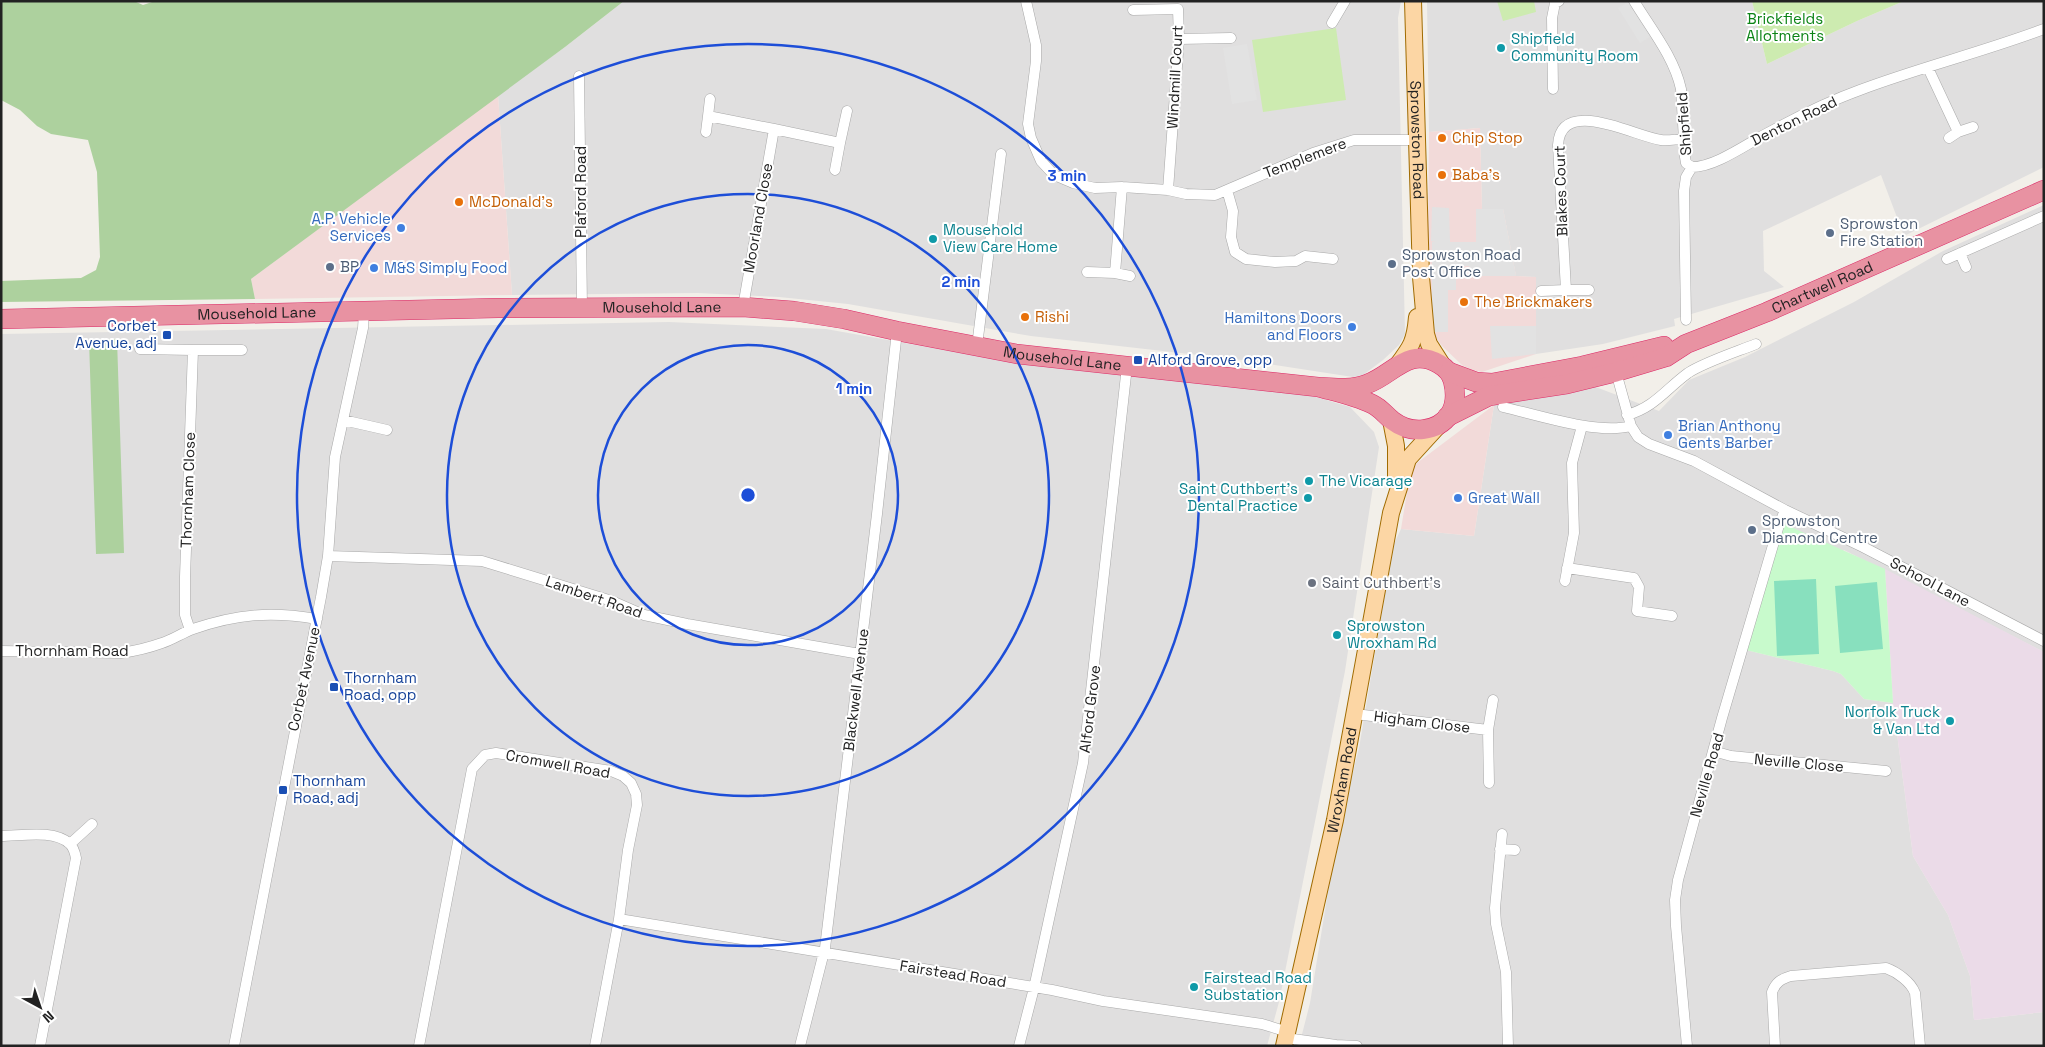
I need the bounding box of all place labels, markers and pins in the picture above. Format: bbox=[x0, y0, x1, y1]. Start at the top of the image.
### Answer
place label: Shipfield Community Room bbox=[1511, 29, 1638, 65]
marker: Shipfield Community Room bbox=[1495, 42, 1507, 54]
place label: Chip Stop bbox=[1452, 128, 1523, 147]
marker: Chip Stop bbox=[1436, 132, 1448, 144]
place label: Baba's bbox=[1452, 165, 1500, 184]
marker: Baba's bbox=[1436, 169, 1448, 181]
place label: McDonald’s bbox=[469, 192, 553, 211]
marker: McDonald’s bbox=[453, 196, 465, 208]
place label: A.P. Vehicle Services bbox=[311, 209, 391, 245]
place label: Sprowston Fire Station bbox=[1840, 214, 1923, 250]
place label: Mousehold View Care Home bbox=[943, 220, 1058, 256]
marker: A.P. Vehicle Services bbox=[395, 222, 407, 234]
marker: Sprowston Fire Station bbox=[1824, 227, 1836, 239]
marker: Mousehold View Care Home bbox=[927, 233, 939, 245]
place label: Sprowston Road Post Office bbox=[1402, 245, 1521, 281]
place label: BP bbox=[340, 257, 359, 276]
place label: M&S Simply Food bbox=[384, 258, 507, 277]
marker: Sprowston Road Post Office bbox=[1386, 258, 1398, 270]
marker: BP bbox=[324, 261, 336, 273]
marker: M&S Simply Food bbox=[368, 262, 380, 274]
place label: The Brickmakers bbox=[1474, 292, 1593, 311]
marker: The Brickmakers bbox=[1458, 296, 1470, 308]
place label: Rishi bbox=[1035, 307, 1069, 326]
place label: Hamiltons Doors and Floors bbox=[1225, 308, 1342, 344]
marker: Rishi bbox=[1019, 311, 1031, 323]
place label: Corbet Avenue, adj bbox=[75, 316, 157, 352]
marker: Hamiltons Doors and Floors bbox=[1346, 321, 1358, 333]
marker: Corbet Avenue, adj bbox=[161, 329, 173, 341]
place label: Alford Grove, opp bbox=[1148, 350, 1272, 369]
marker: Alford Grove, opp bbox=[1132, 354, 1144, 366]
place label: Brian Anthony Gents Barber bbox=[1678, 416, 1781, 452]
marker: Brian Anthony Gents Barber bbox=[1662, 429, 1674, 441]
place label: The Vicarage bbox=[1319, 471, 1413, 490]
marker: The Vicarage bbox=[1303, 475, 1315, 487]
place label: Saint Cuthbert's Dental Practice bbox=[1179, 479, 1298, 515]
centre of rings bbox=[739, 486, 757, 504]
place label: Great Wall bbox=[1468, 488, 1540, 507]
marker: Saint Cuthbert's Dental Practice bbox=[1302, 492, 1314, 504]
marker: Great Wall bbox=[1452, 492, 1464, 504]
place label: Sprowston Diamond Centre bbox=[1762, 511, 1878, 547]
marker: Sprowston Diamond Centre bbox=[1746, 524, 1758, 536]
place label: Saint Cuthbert's bbox=[1322, 573, 1441, 592]
marker: Saint Cuthbert's bbox=[1306, 577, 1318, 589]
place label: Sprowston Wroxham Rd bbox=[1347, 616, 1437, 652]
marker: Sprowston Wroxham Rd bbox=[1331, 629, 1343, 641]
place label: Thornham Road, opp bbox=[344, 668, 417, 704]
marker: Thornham Road, opp bbox=[328, 681, 340, 693]
place label: Norfolk Truck & Van Ltd bbox=[1845, 702, 1940, 738]
marker: Norfolk Truck & Van Ltd bbox=[1944, 715, 1956, 727]
place label: Thornham Road, adj bbox=[293, 771, 366, 807]
marker: Thornham Road, adj bbox=[277, 784, 289, 796]
place label: Fairstead Road Substation bbox=[1204, 968, 1312, 1004]
marker: Fairstead Road Substation bbox=[1188, 981, 1200, 993]

